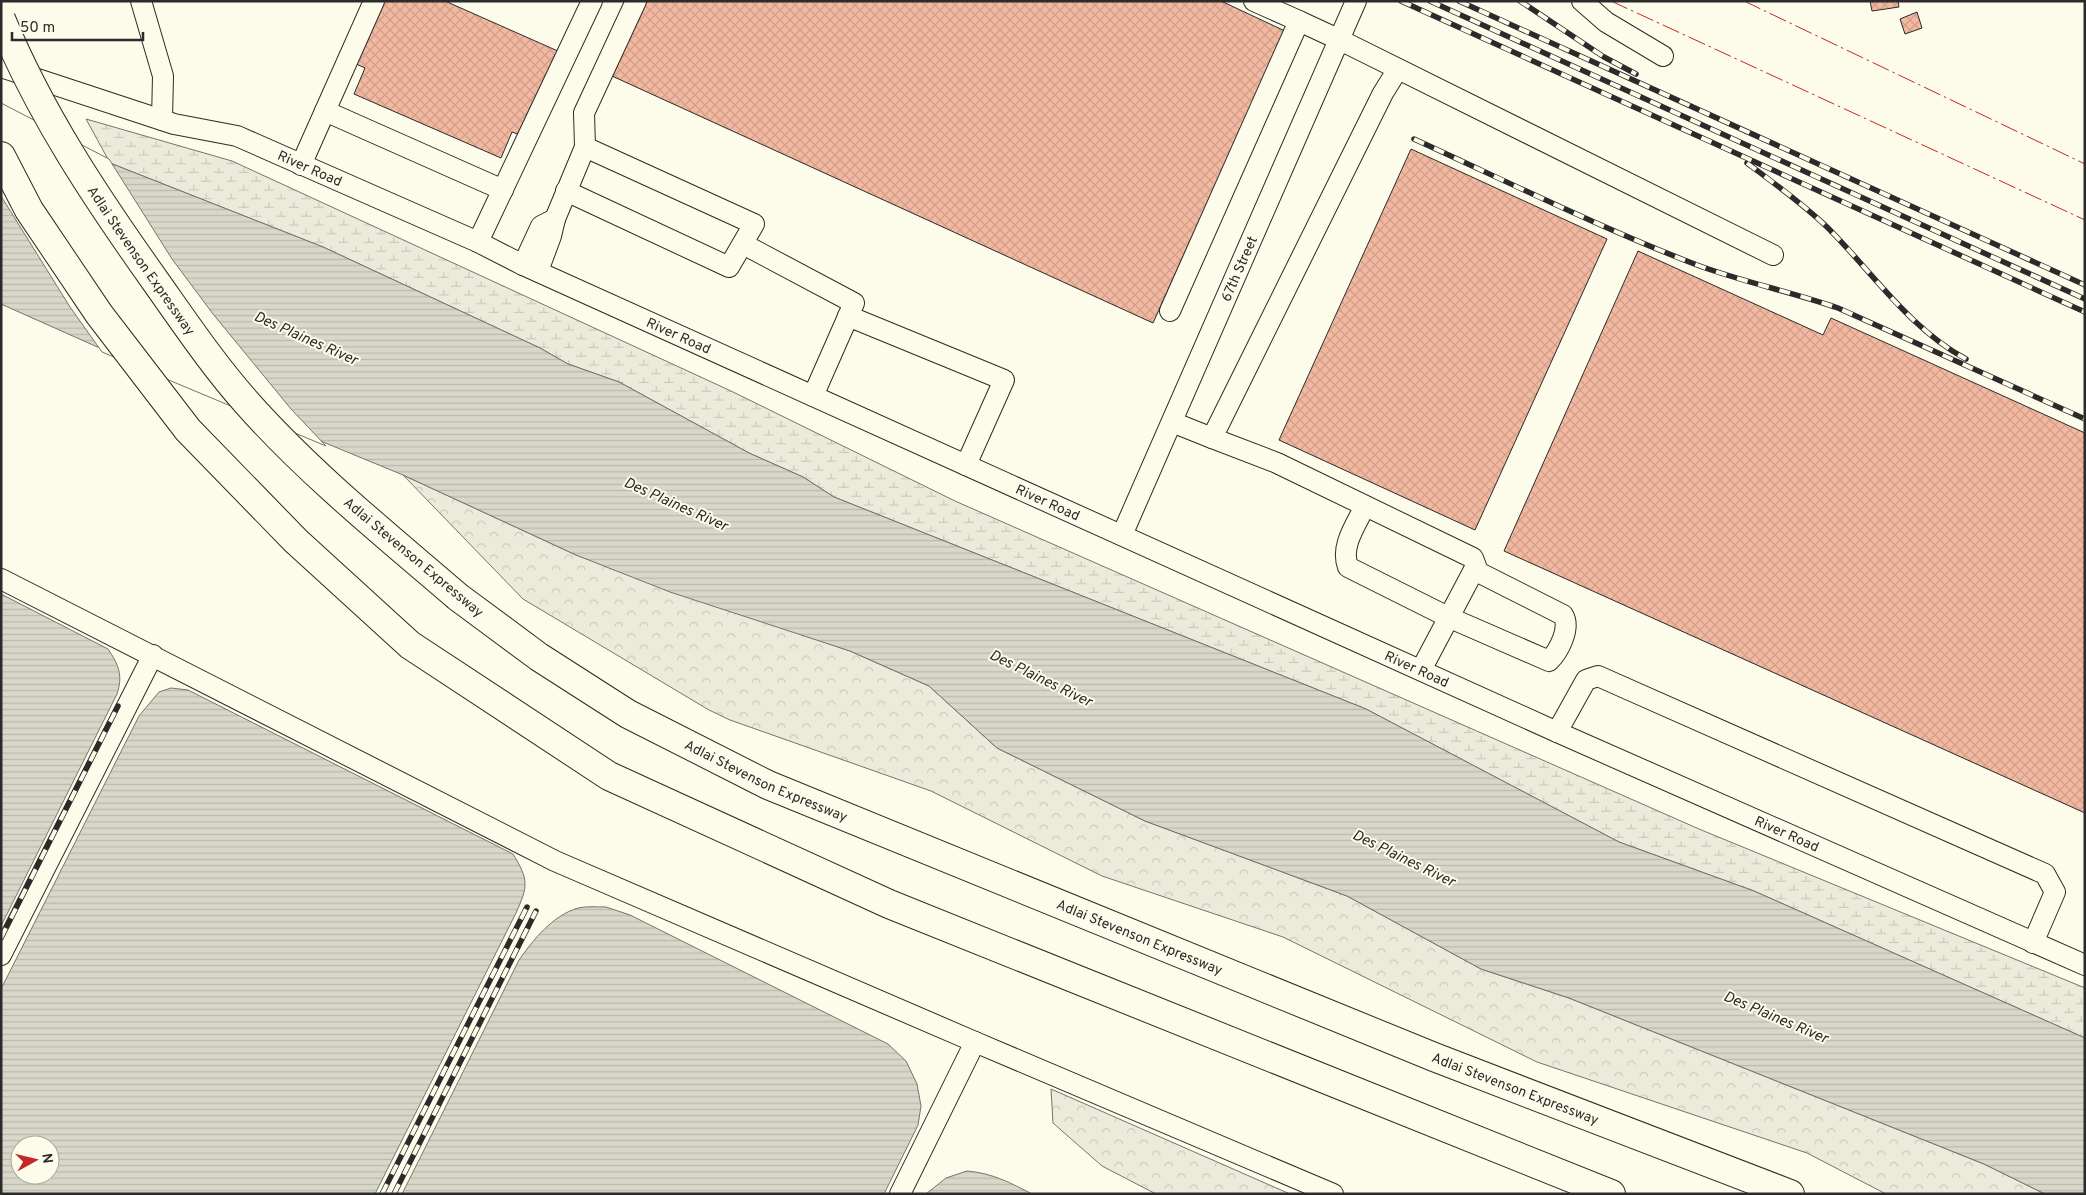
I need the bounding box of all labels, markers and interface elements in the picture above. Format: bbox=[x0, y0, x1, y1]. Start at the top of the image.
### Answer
scale bar bbox=[12, 10, 144, 42]
text: 50 m bbox=[20, 19, 55, 38]
street label: River Road bbox=[274, 148, 344, 191]
street label: Adlai Stevenson Expressway bbox=[83, 183, 198, 339]
street label: 67th Street bbox=[1218, 234, 1262, 304]
water label: Des Plaines River bbox=[250, 308, 362, 371]
street label: River Road bbox=[643, 315, 713, 359]
water label: Des Plaines River bbox=[620, 474, 732, 537]
street label: River Road bbox=[1012, 481, 1082, 525]
street label: Adlai Stevenson Expressway bbox=[340, 495, 486, 622]
water label: Des Plaines River bbox=[986, 646, 1096, 713]
street label: River Road bbox=[1381, 648, 1451, 692]
street label: Adlai Stevenson Expressway bbox=[681, 737, 850, 827]
street label: River Road bbox=[1751, 813, 1821, 857]
water label: Des Plaines River bbox=[1349, 826, 1459, 893]
street label: Adlai Stevenson Expressway bbox=[1054, 897, 1225, 980]
water label: Des Plaines River bbox=[1720, 988, 1832, 1049]
street label: Adlai Stevenson Expressway bbox=[1429, 1050, 1601, 1130]
north arrow bbox=[10, 1135, 60, 1185]
text: N bbox=[37, 1152, 56, 1165]

